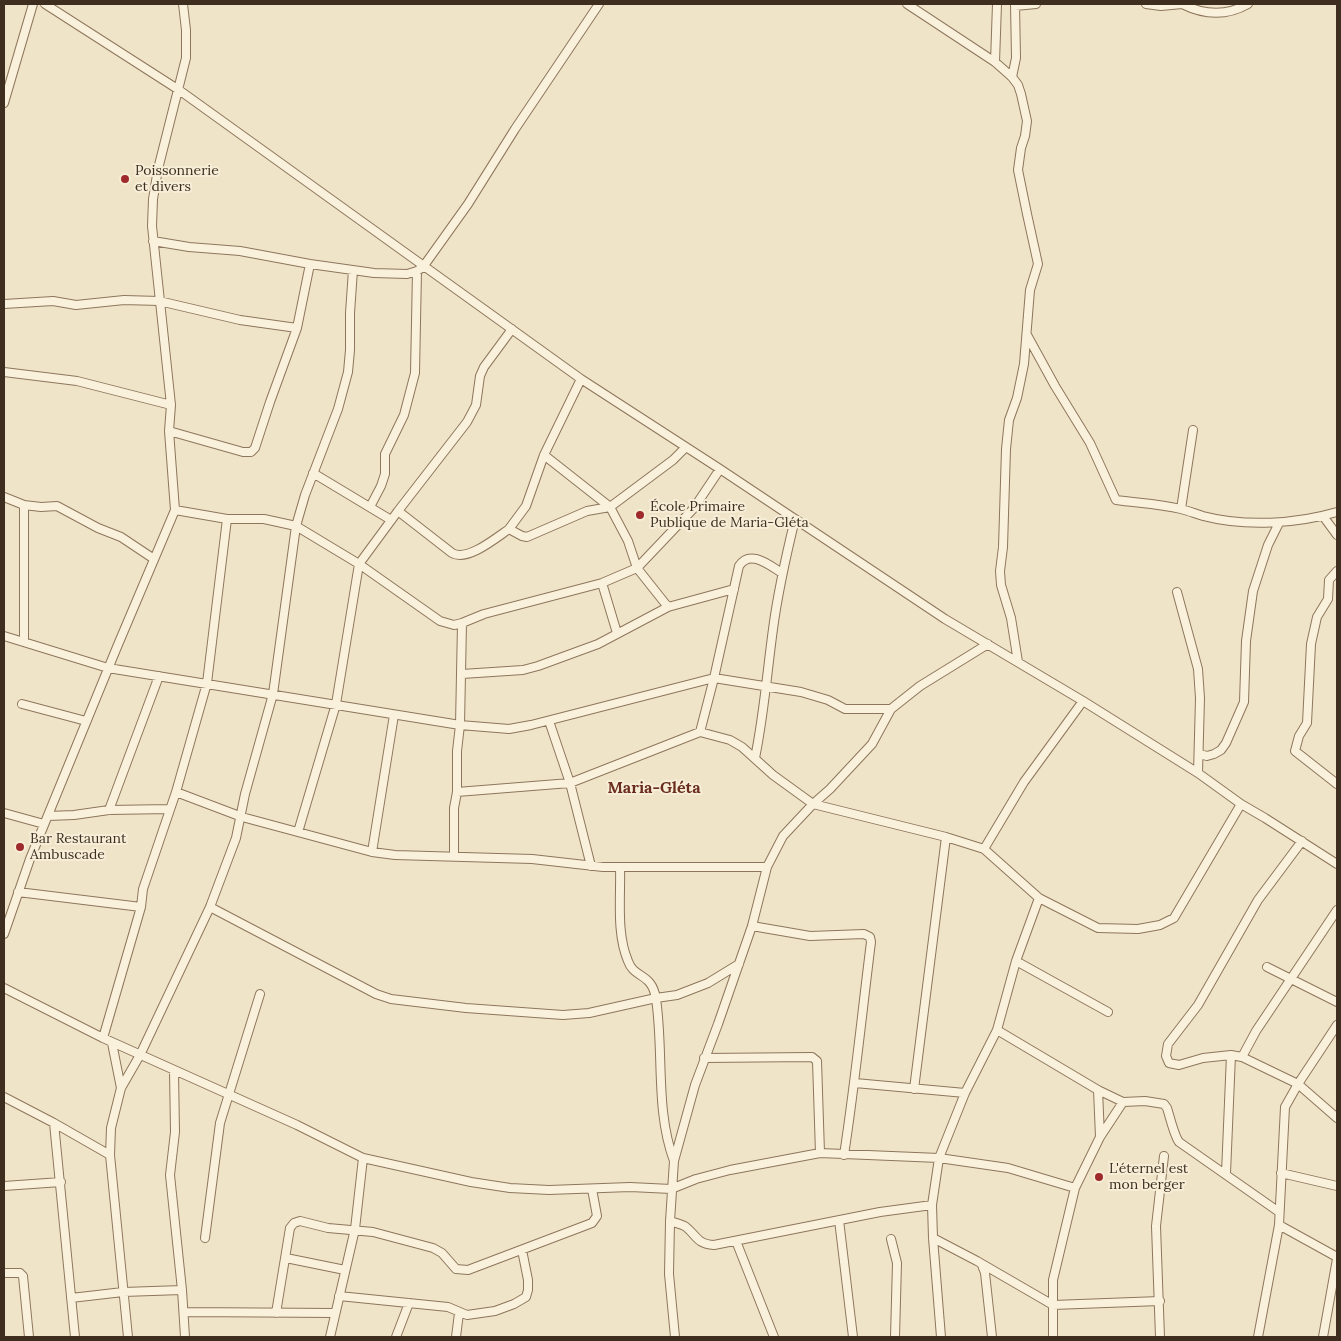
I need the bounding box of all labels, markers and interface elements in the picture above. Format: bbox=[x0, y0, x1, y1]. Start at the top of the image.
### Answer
place label: Poissonnerie et divers bbox=[135, 163, 219, 196]
marker: Poissonnerie et divers bbox=[119, 173, 131, 185]
place label: École Primaire Publique de Maria-Gléta bbox=[650, 499, 809, 532]
marker: École Primaire Publique de Maria-Gléta bbox=[634, 509, 646, 521]
district label: Maria-Gléta bbox=[607, 778, 701, 798]
place label: Bar Restaurant Ambuscade bbox=[30, 831, 126, 864]
marker: Bar Restaurant Ambuscade bbox=[14, 841, 26, 853]
place label: L'éternel est mon berger bbox=[1109, 1161, 1188, 1194]
marker: L'éternel est mon berger bbox=[1093, 1171, 1105, 1183]

